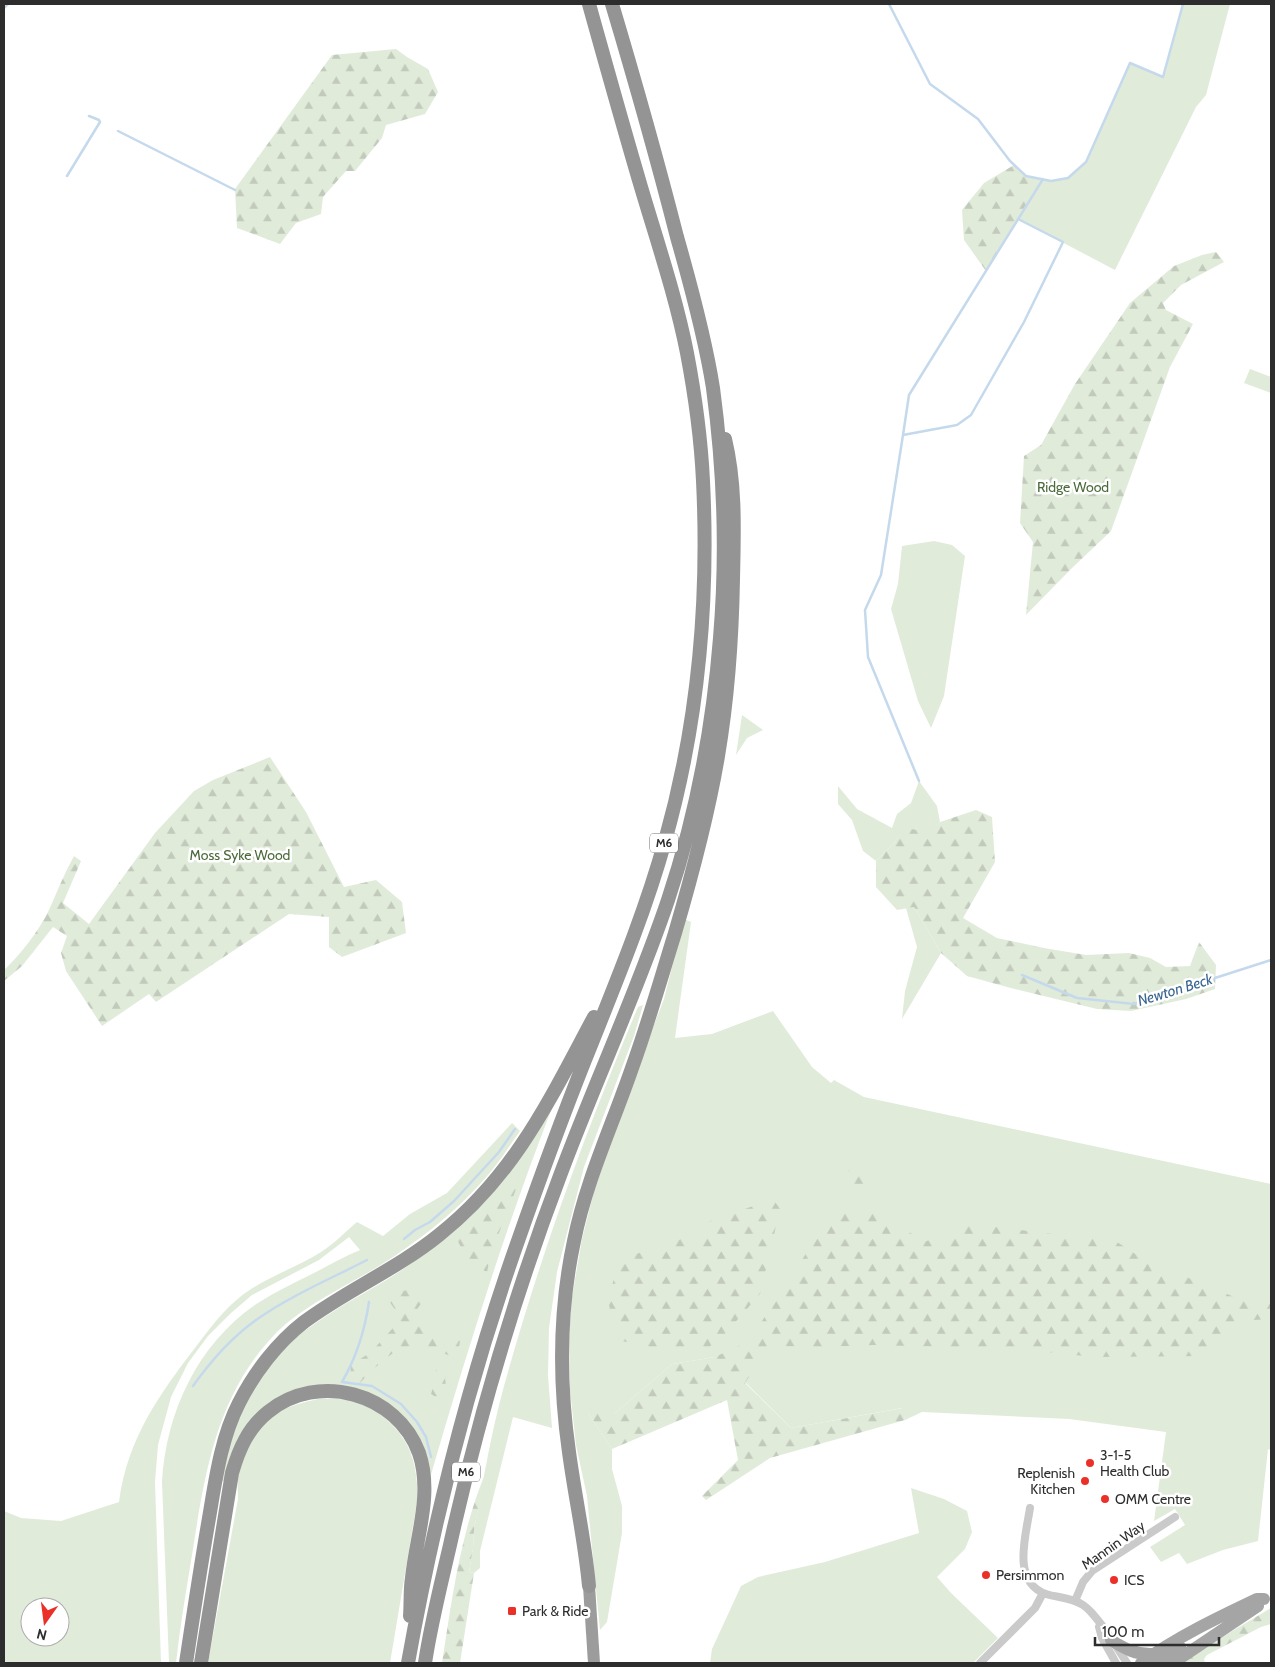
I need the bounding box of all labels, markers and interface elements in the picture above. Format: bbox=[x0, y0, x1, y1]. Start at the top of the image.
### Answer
park label: Ridge Wood bbox=[1037, 478, 1109, 496]
road number: M6 bbox=[650, 834, 678, 852]
park label: Moss Syke Wood bbox=[190, 846, 290, 864]
water label: Newton Beck bbox=[1135, 970, 1215, 1010]
place label: 3-1-5 Health Club bbox=[1100, 1446, 1170, 1480]
marker: 3-1-5 Health Club bbox=[1084, 1457, 1096, 1469]
road number: M6 bbox=[452, 1462, 480, 1481]
place label: Replenish Kitchen bbox=[1017, 1464, 1075, 1498]
marker: Replenish Kitchen bbox=[1079, 1475, 1091, 1487]
place label: OMM Centre bbox=[1115, 1490, 1191, 1508]
marker: OMM Centre bbox=[1099, 1493, 1111, 1505]
street label: Mannin Way bbox=[1078, 1516, 1148, 1574]
place label: Persimmon bbox=[996, 1566, 1064, 1584]
marker: Persimmon bbox=[980, 1569, 992, 1581]
place label: ICS bbox=[1124, 1571, 1144, 1589]
marker: ICS bbox=[1108, 1574, 1120, 1586]
north arrow bbox=[20, 1597, 70, 1647]
place label: Park & Ride bbox=[522, 1602, 588, 1620]
marker: Park & Ride bbox=[506, 1605, 518, 1617]
scale bar bbox=[1095, 1614, 1219, 1646]
text: 100 m bbox=[1102, 1623, 1144, 1641]
text: N bbox=[35, 1625, 49, 1645]

